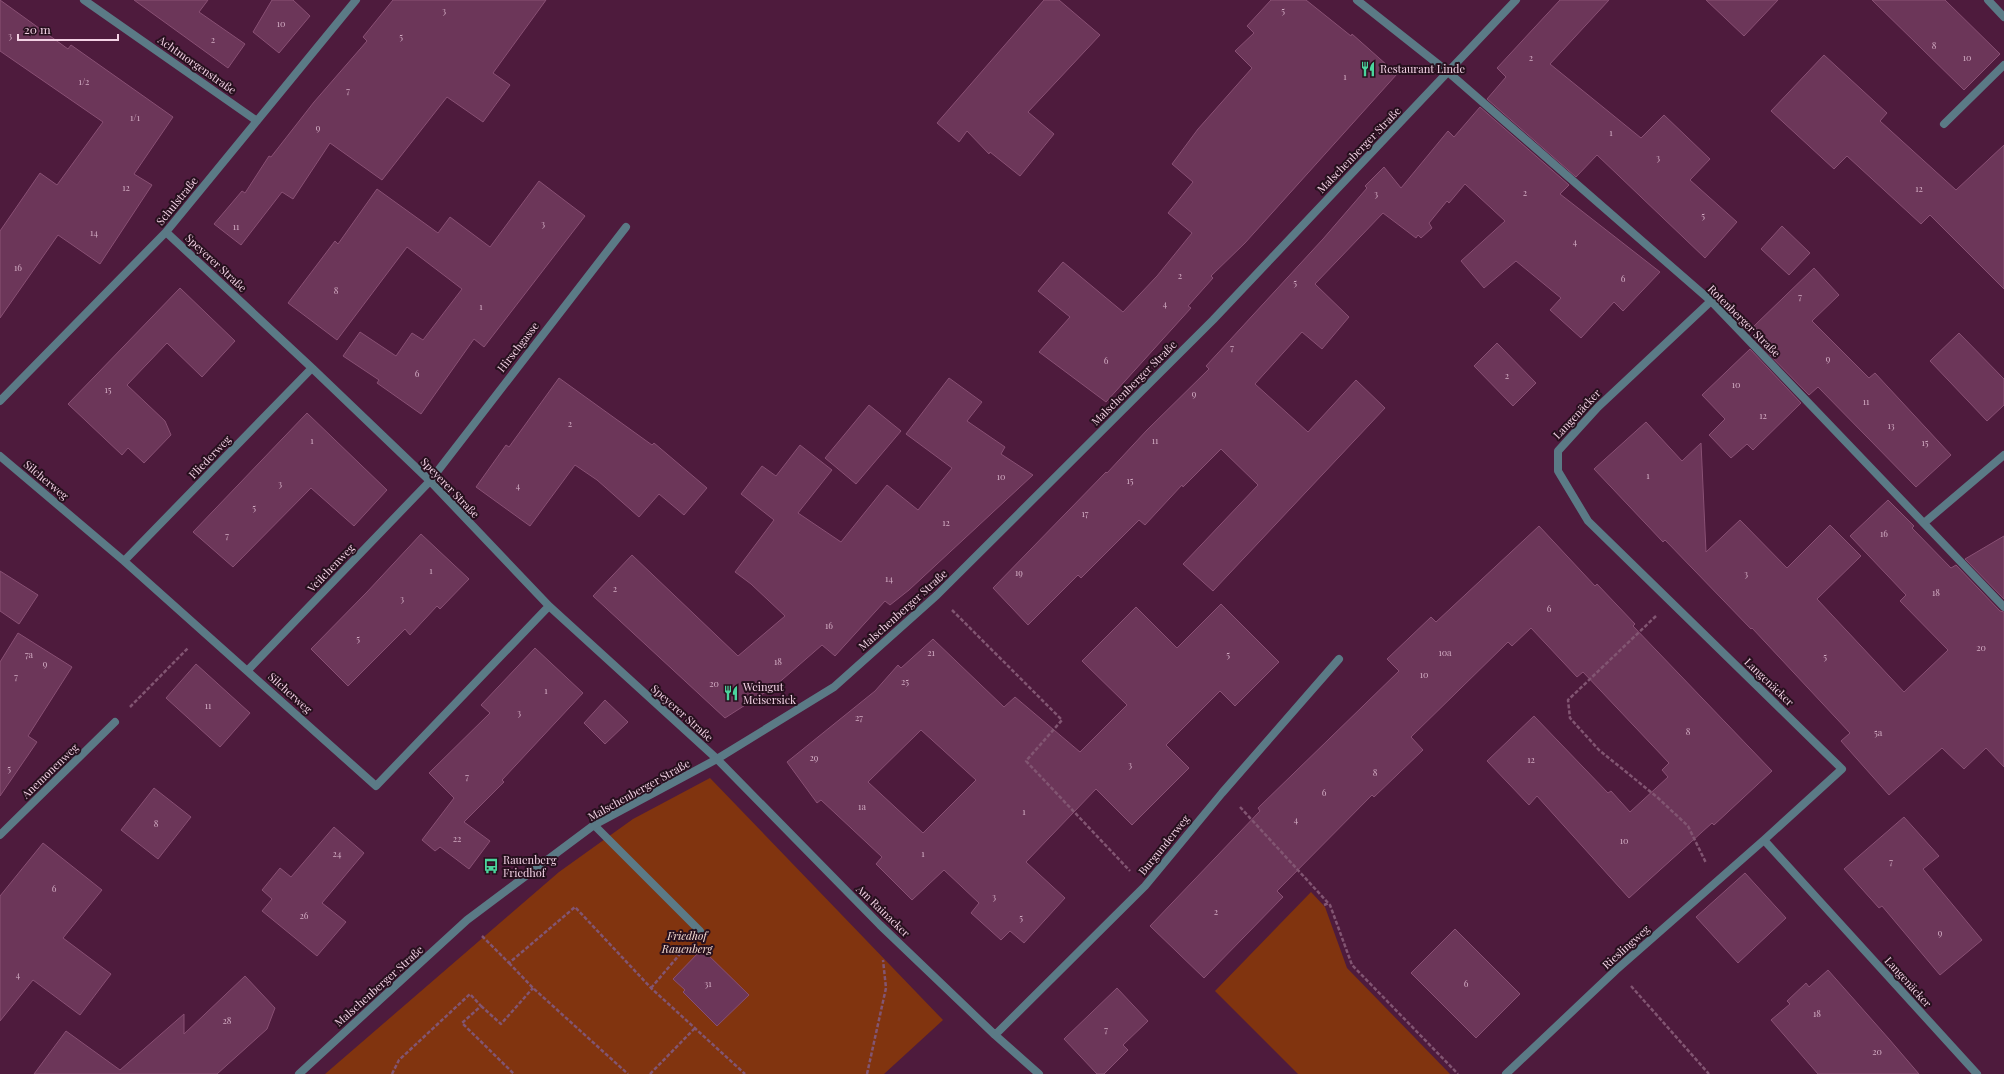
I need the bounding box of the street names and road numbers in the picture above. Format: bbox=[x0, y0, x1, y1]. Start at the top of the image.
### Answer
street label: Achtmorgenstraße bbox=[154, 31, 240, 97]
street label: Malschenberger Straße bbox=[1313, 103, 1404, 196]
street label: Schulstraße bbox=[152, 173, 201, 228]
street label: Speyerer Straße bbox=[182, 230, 251, 295]
street label: Rotenberger Straße bbox=[1705, 281, 1784, 360]
street label: Hirschgasse bbox=[493, 318, 542, 375]
street label: Malschenberger Straße bbox=[1088, 337, 1180, 428]
street label: Langenäcker bbox=[1550, 385, 1604, 442]
street label: Fliederweg bbox=[185, 432, 234, 482]
street label: Speyerer Straße bbox=[418, 454, 483, 521]
street label: Silcherweg bbox=[21, 456, 72, 503]
street label: Veilchenweg bbox=[303, 540, 358, 596]
street label: Malschenberger Straße bbox=[855, 565, 951, 654]
street label: Langenäcker bbox=[1741, 654, 1797, 709]
street label: Silcherweg bbox=[265, 669, 316, 716]
street label: Speyerer Straße bbox=[648, 681, 717, 745]
street label: Anemonenweg bbox=[17, 740, 81, 802]
street label: Malschenberger Straße bbox=[585, 755, 693, 824]
street label: Burgunderweg bbox=[1135, 811, 1193, 878]
street label: Am Rainacker bbox=[853, 881, 913, 940]
street label: Rieslingweg bbox=[1599, 921, 1653, 972]
street label: Malschenberger Straße bbox=[331, 941, 427, 1030]
street label: Langenäcker bbox=[1882, 953, 1935, 1010]

